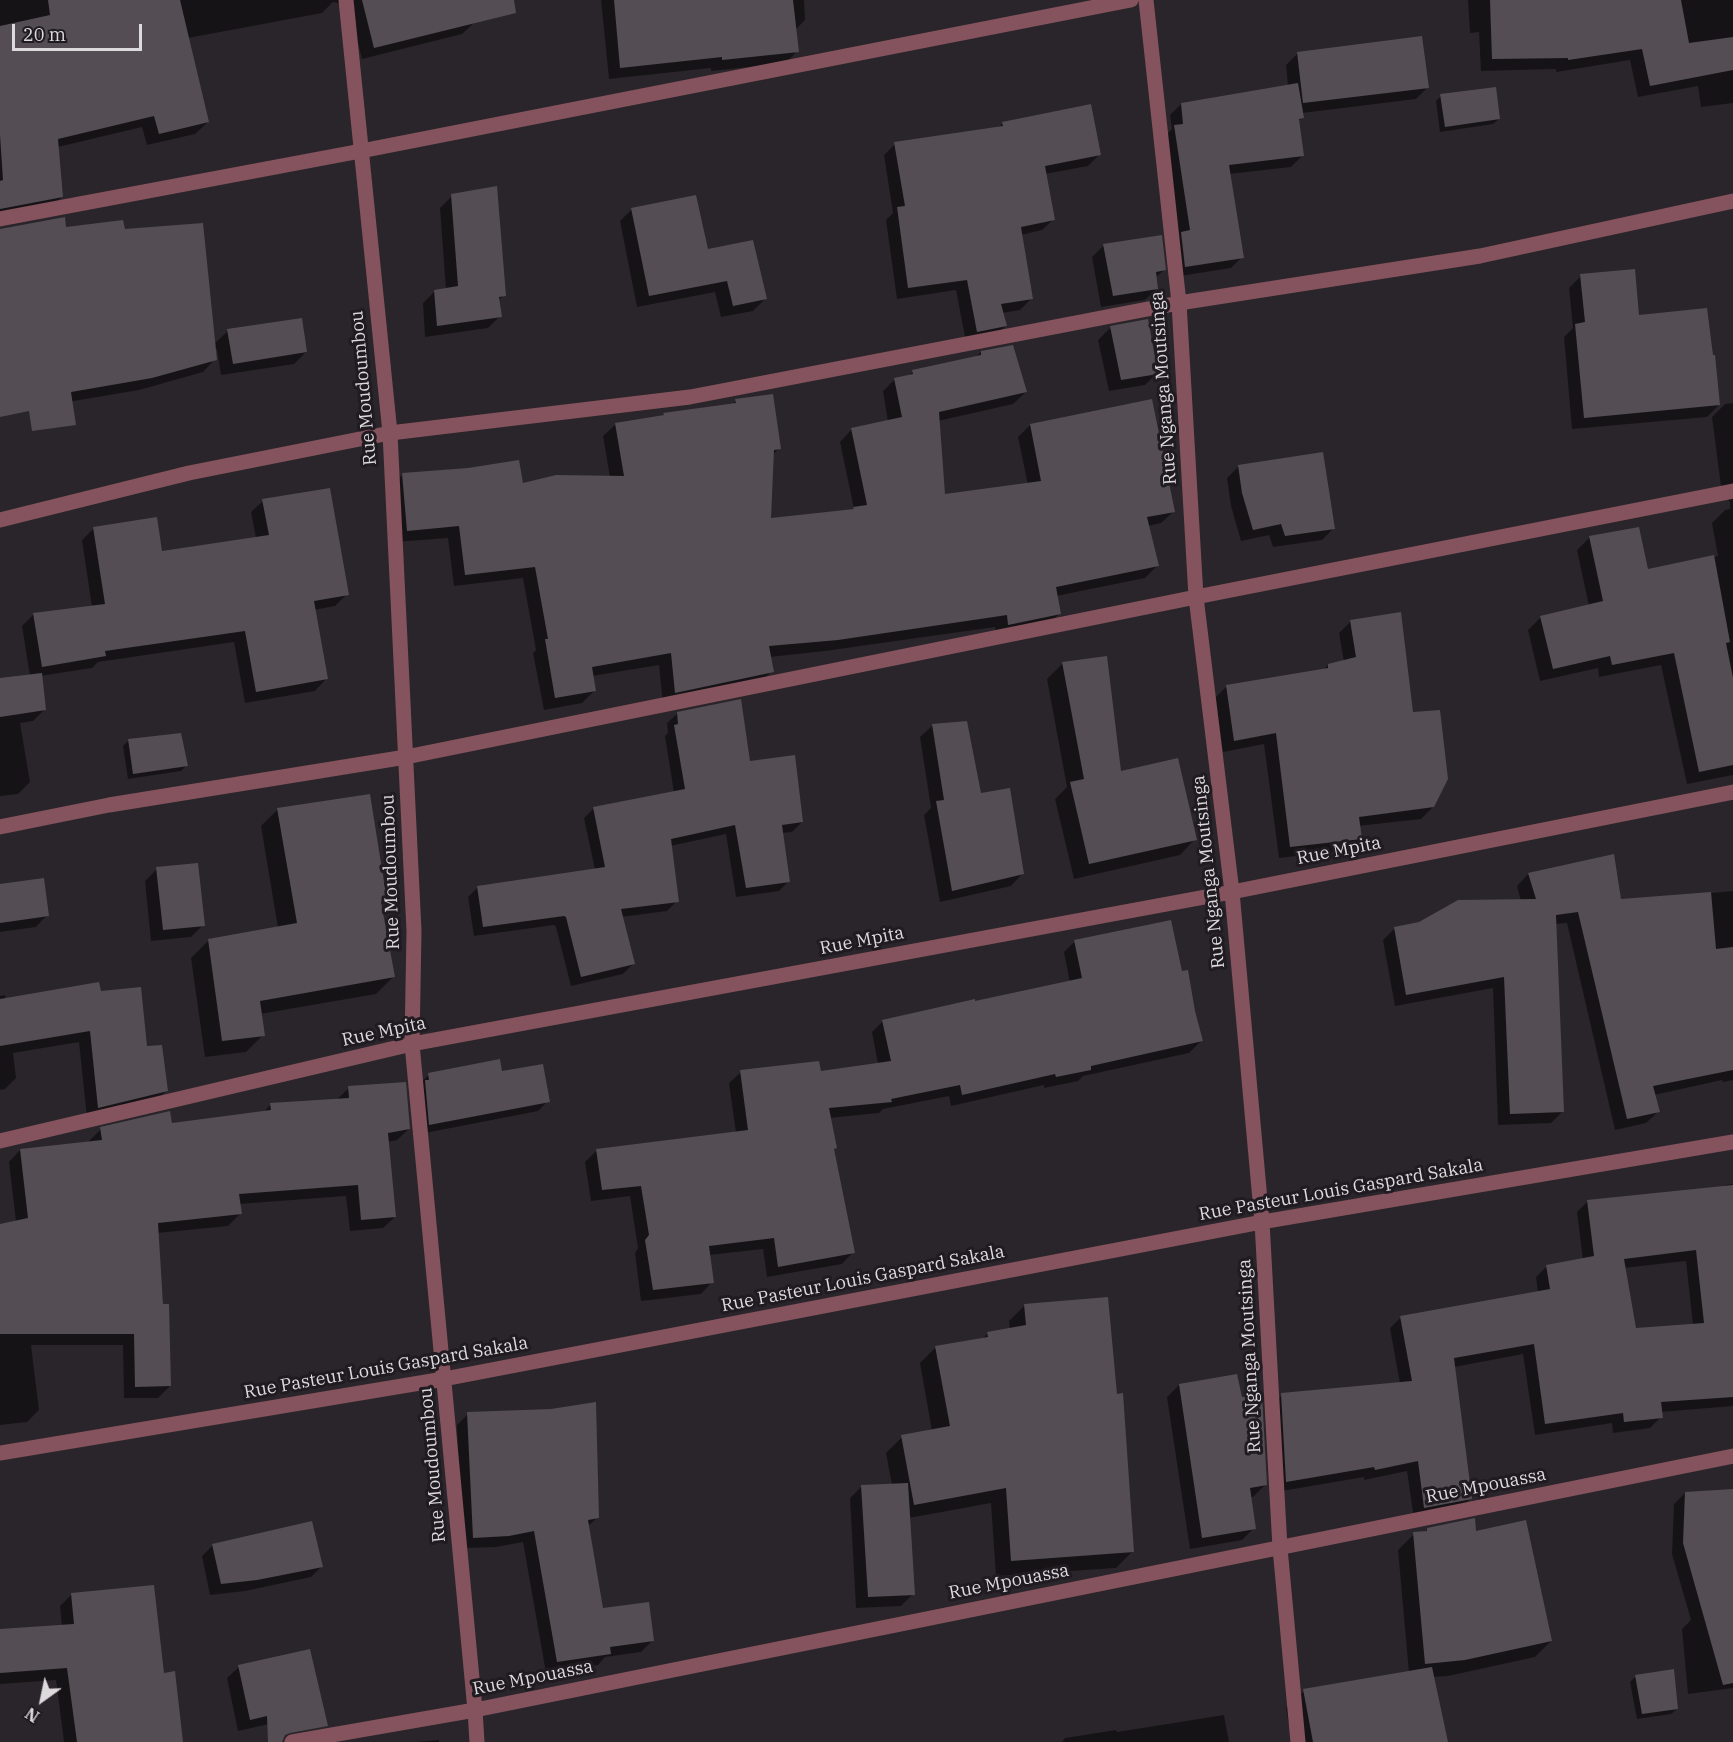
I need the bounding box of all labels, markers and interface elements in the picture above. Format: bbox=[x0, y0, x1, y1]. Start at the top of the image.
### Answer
scale bar bbox=[15, 12, 146, 50]
text: 20 m bbox=[23, 23, 66, 46]
street label: Rue Nganga Moutsinga bbox=[1146, 290, 1182, 486]
street label: Rue Moudoumbou bbox=[346, 310, 382, 466]
street label: Rue Nganga Moutsinga bbox=[1188, 774, 1230, 970]
street label: Rue Moudoumbou bbox=[377, 794, 405, 950]
street label: Rue Mpita bbox=[1295, 832, 1383, 870]
street label: Rue Mpita bbox=[818, 922, 906, 960]
street label: Rue Mpita bbox=[340, 1013, 428, 1051]
street label: Rue Pasteur Louis Gaspard Sakala bbox=[1197, 1154, 1485, 1226]
street label: Rue Pasteur Louis Gaspard Sakala bbox=[719, 1241, 1007, 1317]
street label: Rue Nganga Moutsinga bbox=[1234, 1258, 1266, 1454]
street label: Rue Pasteur Louis Gaspard Sakala bbox=[242, 1332, 530, 1404]
street label: Rue Moudoumbou bbox=[415, 1387, 451, 1543]
street label: Rue Mpouassa bbox=[1424, 1464, 1548, 1508]
street label: Rue Mpouassa bbox=[947, 1560, 1071, 1604]
street label: Rue Mpouassa bbox=[471, 1656, 595, 1700]
north arrow bbox=[12, 1670, 72, 1730]
text: N bbox=[21, 1703, 43, 1727]

